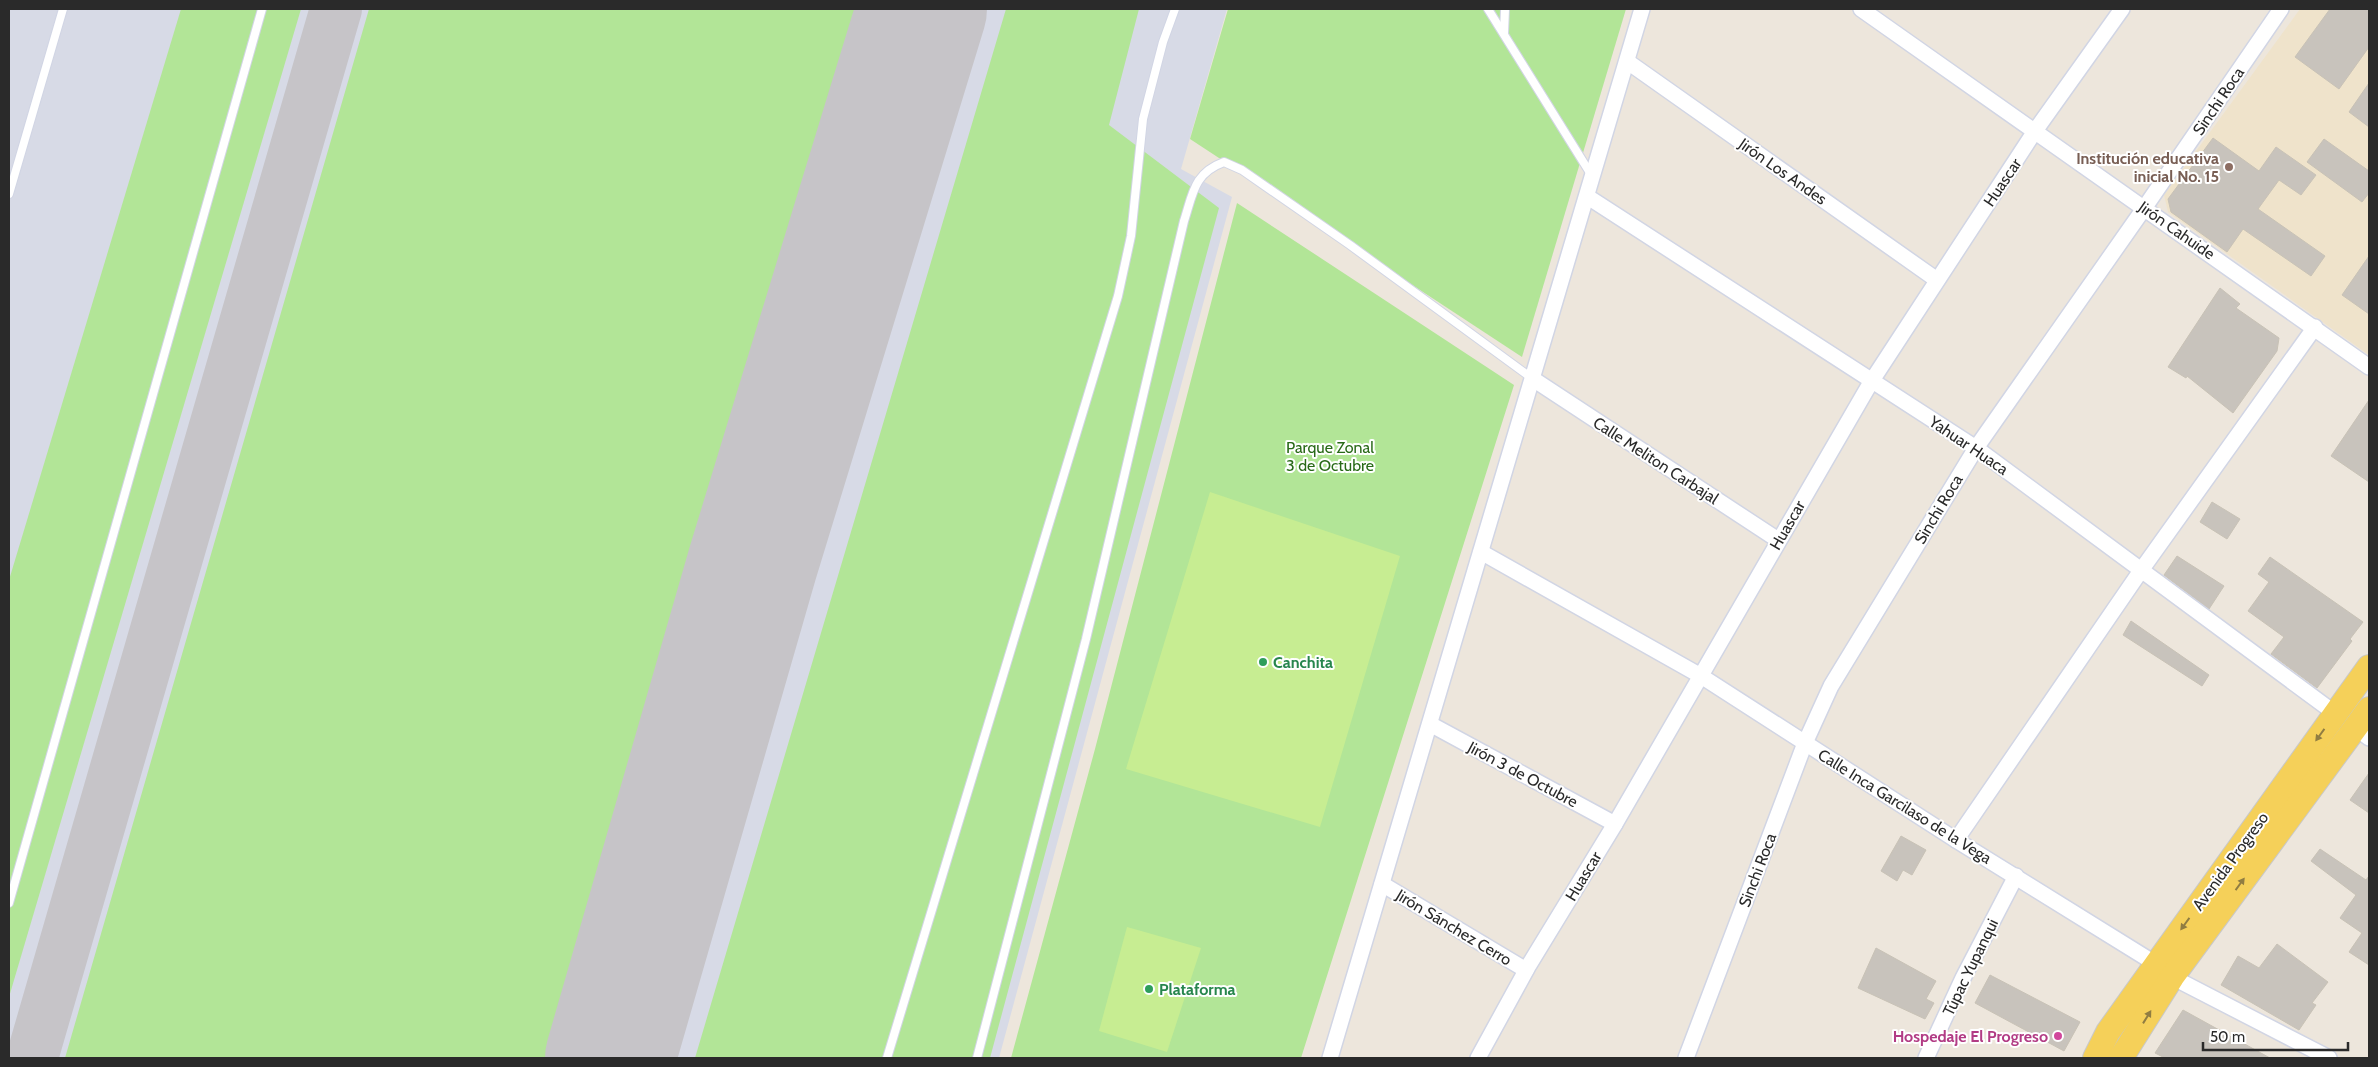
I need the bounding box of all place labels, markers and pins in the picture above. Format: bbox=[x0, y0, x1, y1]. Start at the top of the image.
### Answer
place label: Institución educativa inicial No. 15 bbox=[2076, 149, 2219, 186]
marker: Institución educativa inicial No. 15 bbox=[2223, 161, 2235, 173]
place label: Canchita bbox=[1273, 653, 1333, 672]
marker: Canchita bbox=[1257, 656, 1269, 668]
place label: Plataforma bbox=[1159, 980, 1236, 999]
marker: Plataforma bbox=[1143, 983, 1155, 995]
place label: Hospedaje El Progreso bbox=[1893, 1027, 2048, 1046]
marker: Hospedaje El Progreso bbox=[2052, 1030, 2064, 1042]

